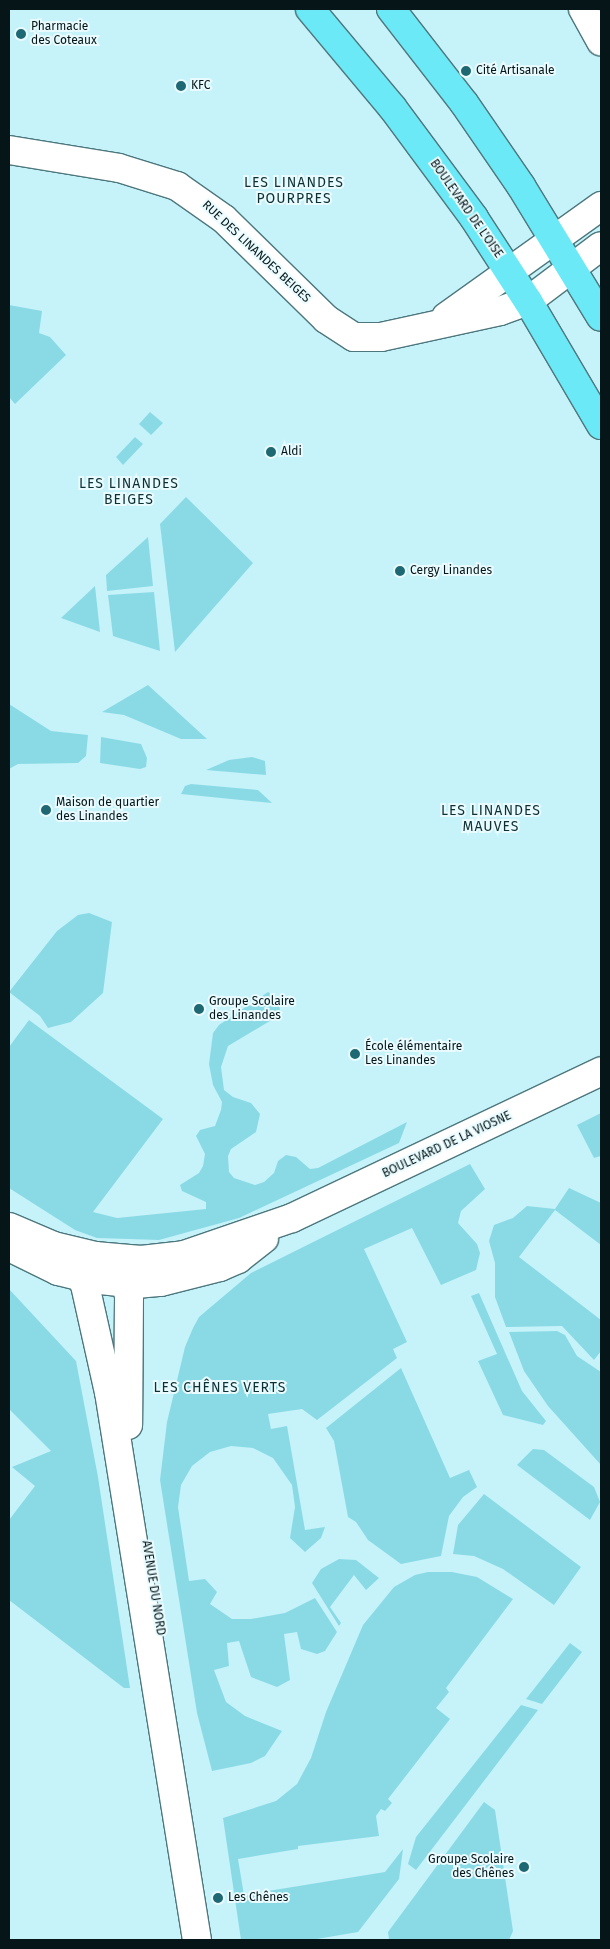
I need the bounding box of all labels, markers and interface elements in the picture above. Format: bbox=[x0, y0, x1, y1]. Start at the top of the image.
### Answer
place label: Pharmacie des Coteaux bbox=[31, 20, 97, 48]
marker: Pharmacie des Coteaux bbox=[15, 28, 27, 40]
place label: Cité Artisanale bbox=[476, 64, 555, 78]
marker: Cité Artisanale bbox=[460, 65, 472, 77]
place label: KFC bbox=[191, 79, 210, 93]
marker: KFC bbox=[175, 80, 187, 92]
street label: BOULEVARD DE L'OISE bbox=[427, 157, 505, 261]
district label: LES LINANDES POURPRES bbox=[243, 175, 345, 208]
street label: RUE DES LINANDES BEIGES bbox=[199, 198, 313, 306]
place label: Aldi bbox=[281, 445, 302, 459]
marker: Aldi bbox=[265, 446, 277, 458]
district label: LES LINANDES BEIGES bbox=[78, 476, 180, 508]
place label: Cergy Linandes bbox=[410, 564, 492, 578]
marker: Cergy Linandes bbox=[394, 565, 406, 577]
place label: Maison de quartier des Linandes bbox=[56, 796, 159, 824]
district label: LES LINANDES MAUVES bbox=[440, 803, 542, 836]
marker: Maison de quartier des Linandes bbox=[40, 804, 52, 816]
place label: Groupe Scolaire des Linandes bbox=[209, 995, 295, 1023]
marker: Groupe Scolaire des Linandes bbox=[193, 1003, 205, 1015]
place label: École élémentaire Les Linandes bbox=[365, 1040, 462, 1068]
marker: École élémentaire Les Linandes bbox=[349, 1048, 361, 1060]
street label: BOULEVARD DE LA VIOSNE bbox=[380, 1109, 514, 1181]
district label: LES CHÊNES VERTS bbox=[152, 1380, 288, 1396]
street label: AVENUE DU NORD bbox=[138, 1540, 168, 1636]
place label: Groupe Scolaire des Chênes bbox=[428, 1853, 514, 1881]
marker: Groupe Scolaire des Chênes bbox=[518, 1861, 530, 1873]
place label: Les Chênes bbox=[228, 1891, 288, 1905]
marker: Les Chênes bbox=[212, 1892, 224, 1904]

